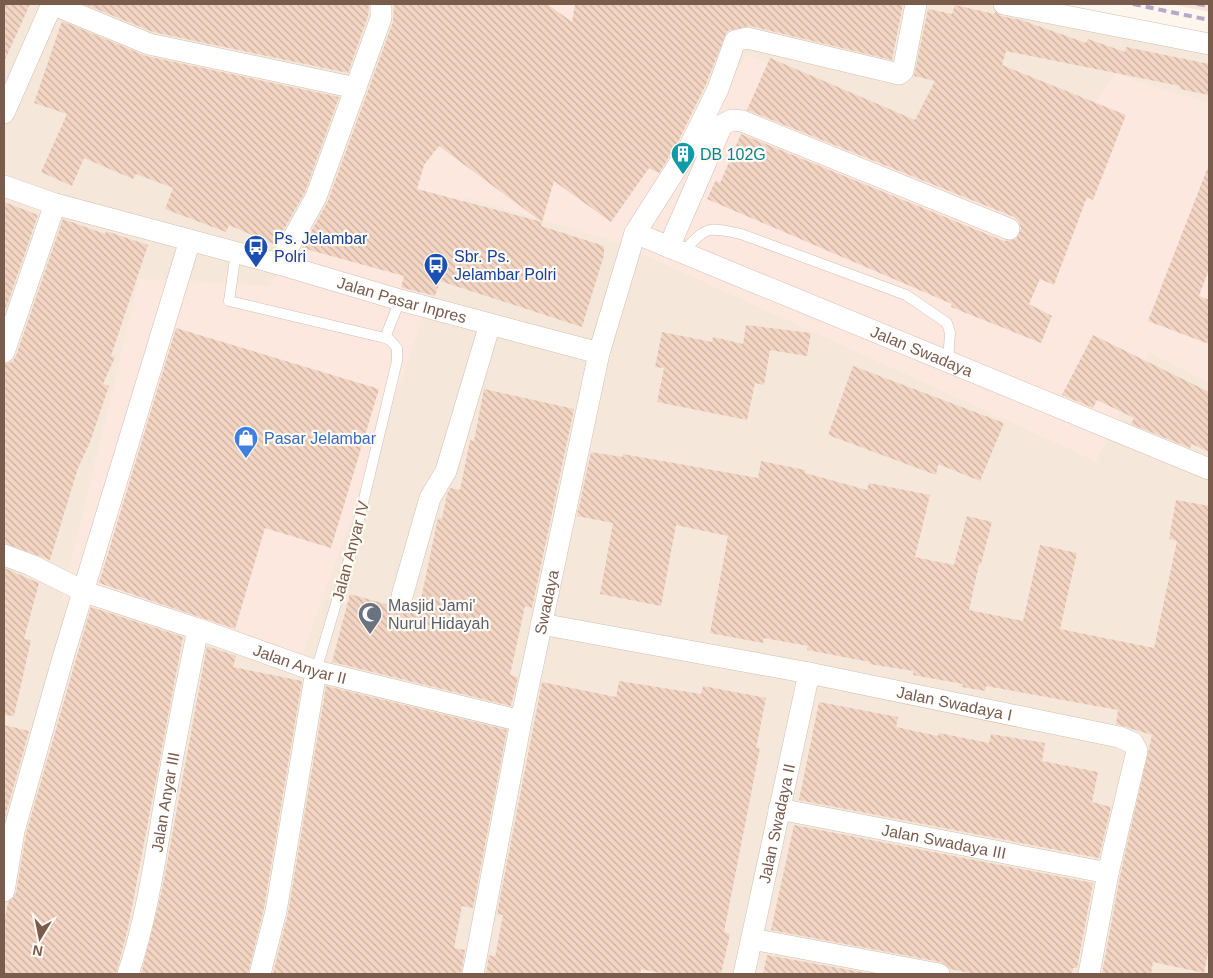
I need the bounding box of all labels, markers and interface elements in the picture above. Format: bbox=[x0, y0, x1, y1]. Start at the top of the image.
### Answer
building icon: DB 102G bbox=[670, 141, 696, 175]
place label: DB 102G bbox=[700, 146, 766, 163]
place label: Ps. Jelambar Polri bbox=[274, 230, 368, 265]
bus stop icon: Ps. Jelambar Polri bbox=[243, 234, 269, 268]
place label: Sbr. Ps. Jelambar Polri bbox=[454, 248, 556, 283]
bus stop icon: Sbr. Ps. Jelambar Polri bbox=[423, 252, 449, 286]
street label: Jalan Pasar Inpres bbox=[335, 274, 468, 326]
street label: Jalan Swadaya bbox=[868, 323, 975, 380]
shop icon: Pasar Jelambar bbox=[233, 425, 259, 459]
place label: Pasar Jelambar bbox=[264, 430, 377, 447]
street label: Jalan Anyar IV bbox=[329, 499, 372, 603]
street label: Swadaya bbox=[532, 568, 562, 636]
place label: Masjid Jami' Nurul Hidayah bbox=[388, 597, 489, 632]
mosque icon: Masjid Jami' Nurul Hidayah bbox=[357, 601, 383, 635]
street label: Jalan Anyar II bbox=[251, 641, 348, 687]
street label: Jalan Swadaya I bbox=[895, 683, 1014, 724]
street label: Jalan Anyar III bbox=[148, 751, 182, 854]
street label: Jalan Swadaya II bbox=[756, 762, 798, 885]
street label: Jalan Swadaya III bbox=[880, 821, 1007, 862]
north arrow bbox=[15, 913, 65, 963]
text: N bbox=[31, 942, 44, 960]

